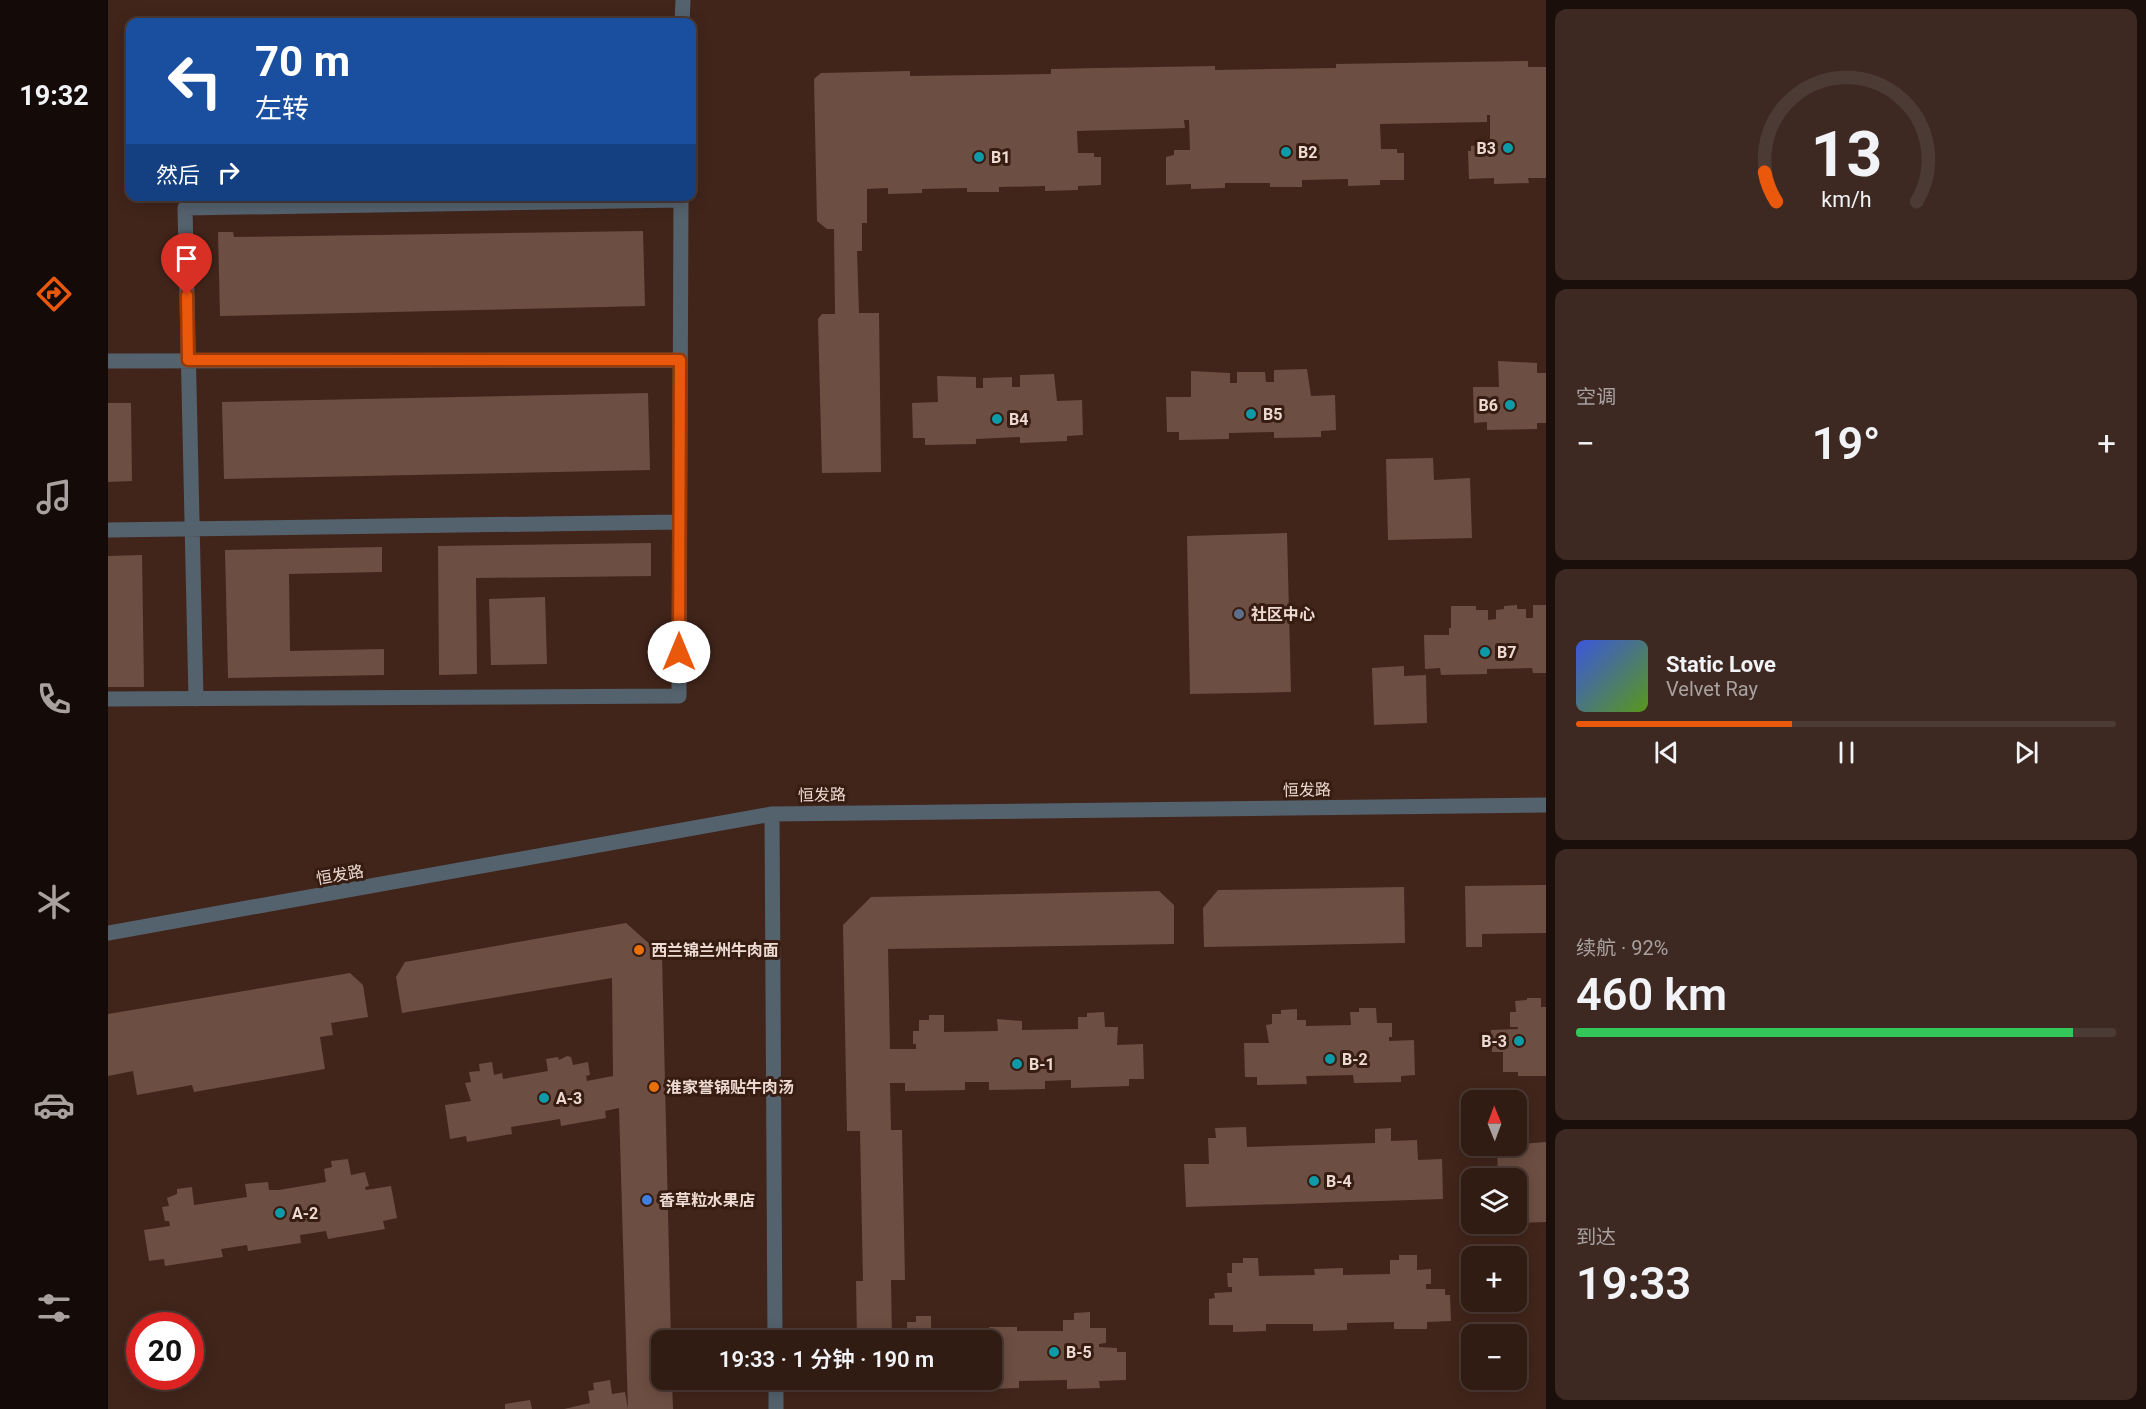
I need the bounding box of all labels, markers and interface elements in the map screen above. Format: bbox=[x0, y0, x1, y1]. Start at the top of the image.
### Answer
text: 70 m bbox=[255, 37, 350, 86]
icon: left bbox=[156, 42, 234, 120]
text: 19:32 bbox=[19, 80, 89, 112]
text: 左转 bbox=[255, 93, 309, 125]
text: 13 bbox=[1810, 118, 1882, 191]
place label: B3 bbox=[1477, 139, 1496, 158]
marker: B3 bbox=[1501, 141, 1515, 155]
place label: B2 bbox=[1298, 143, 1317, 162]
marker: B2 bbox=[1279, 145, 1293, 159]
place label: B1 bbox=[991, 148, 1010, 167]
marker: B1 bbox=[972, 150, 986, 164]
icon: right bbox=[212, 156, 245, 189]
text: 然后 bbox=[156, 163, 200, 188]
text: km/h bbox=[1821, 187, 1871, 212]
pin bbox=[161, 233, 212, 295]
icon: arrive bbox=[170, 242, 203, 275]
icon: directions bbox=[33, 273, 75, 315]
text: 空调 bbox=[1576, 385, 1616, 409]
place label: B6 bbox=[1479, 396, 1498, 415]
marker: B6 bbox=[1503, 398, 1517, 412]
place label: B5 bbox=[1263, 405, 1282, 424]
marker: B5 bbox=[1244, 407, 1258, 421]
place label: B4 bbox=[1009, 410, 1028, 429]
marker: B4 bbox=[990, 412, 1004, 426]
text: 19° bbox=[1812, 417, 1880, 470]
text: − bbox=[1576, 424, 1595, 463]
text: + bbox=[2097, 424, 2116, 463]
icon: music bbox=[33, 476, 75, 518]
place label: 社区中心 bbox=[1251, 605, 1315, 624]
marker: 社区中心 bbox=[1232, 607, 1246, 621]
position arrow bbox=[647, 620, 711, 684]
place label: B7 bbox=[1497, 643, 1516, 662]
marker: B7 bbox=[1478, 645, 1492, 659]
text: Static Love bbox=[1666, 652, 1776, 677]
text: Velvet Ray bbox=[1666, 677, 1758, 701]
icon: phone bbox=[33, 678, 75, 720]
icon: previous bbox=[1650, 736, 1683, 769]
icon: pause bbox=[1830, 736, 1863, 769]
icon: next bbox=[2010, 736, 2043, 769]
street label: 恒发路 bbox=[1283, 780, 1331, 800]
street label: 恒发路 bbox=[798, 785, 846, 805]
street label: 恒发路 bbox=[315, 861, 365, 889]
icon: climate bbox=[33, 881, 75, 923]
text: 续航 · 92% bbox=[1576, 936, 1668, 960]
place label: 西兰锦兰州牛肉面 bbox=[651, 941, 779, 960]
marker: 西兰锦兰州牛肉面 bbox=[632, 943, 646, 957]
text: 460 km bbox=[1576, 968, 1727, 1021]
place label: B-3 bbox=[1481, 1032, 1507, 1051]
marker: B-3 bbox=[1512, 1034, 1526, 1048]
place label: B-2 bbox=[1342, 1050, 1368, 1069]
marker: B-2 bbox=[1323, 1052, 1337, 1066]
place label: B-1 bbox=[1029, 1055, 1055, 1074]
marker: B-1 bbox=[1010, 1057, 1024, 1071]
place label: 淮家誉锅贴牛肉汤 bbox=[666, 1078, 794, 1097]
marker: 淮家誉锅贴牛肉汤 bbox=[647, 1080, 661, 1094]
icon: car bbox=[33, 1084, 75, 1126]
place label: A-3 bbox=[556, 1089, 582, 1108]
north arrow bbox=[1461, 1090, 1527, 1156]
map controls bbox=[1461, 1090, 1527, 1390]
marker: A-3 bbox=[537, 1091, 551, 1105]
button: layers bbox=[1461, 1168, 1527, 1234]
place label: B-4 bbox=[1326, 1172, 1352, 1191]
marker: B-4 bbox=[1307, 1174, 1321, 1188]
place label: 香草粒水果店 bbox=[659, 1191, 755, 1210]
marker: 香草粒水果店 bbox=[640, 1193, 654, 1207]
place label: A-2 bbox=[292, 1204, 318, 1223]
marker: A-2 bbox=[273, 1206, 287, 1220]
text: 到达 bbox=[1576, 1225, 1616, 1249]
button: + bbox=[1461, 1246, 1527, 1312]
text: 19:33 bbox=[1576, 1257, 1691, 1310]
icon: filters bbox=[33, 1287, 75, 1329]
speed limit sign: 20 bbox=[126, 1312, 204, 1390]
button: − bbox=[1461, 1324, 1527, 1390]
place label: B-5 bbox=[1066, 1343, 1092, 1362]
marker: B-5 bbox=[1047, 1345, 1061, 1359]
text: 19:33 · 1 分钟 · 190 m bbox=[719, 1347, 934, 1372]

